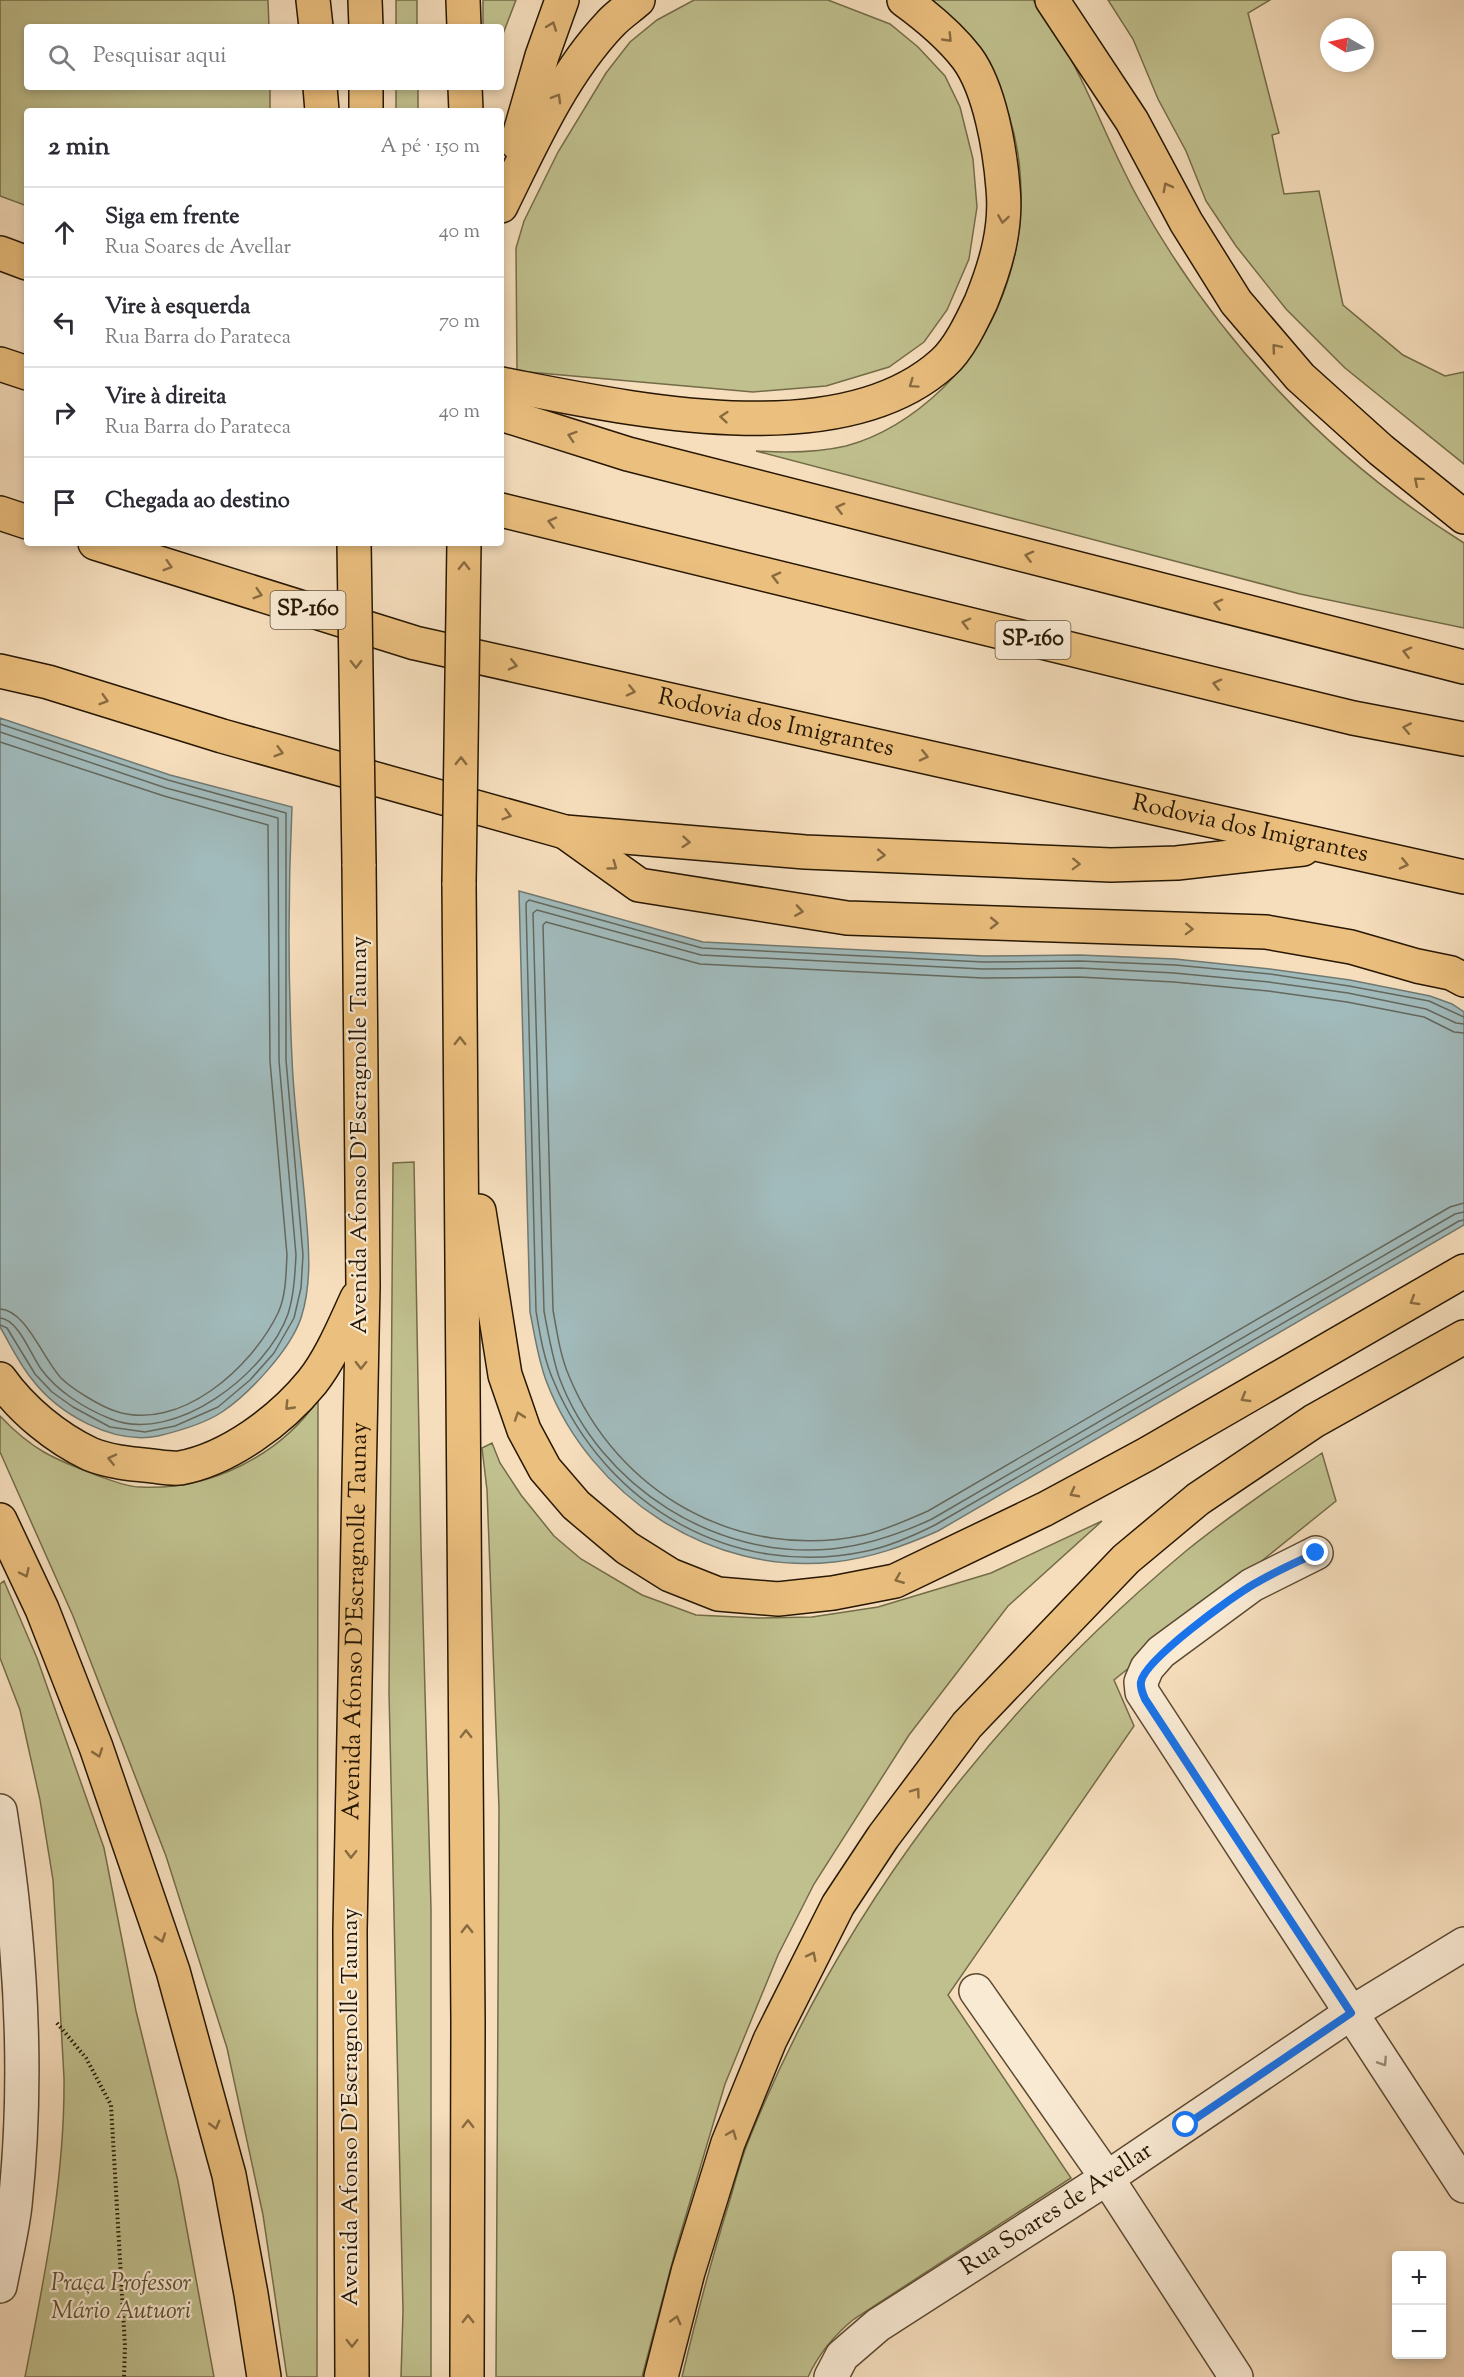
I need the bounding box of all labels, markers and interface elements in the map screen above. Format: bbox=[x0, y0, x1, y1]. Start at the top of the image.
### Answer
north arrow bbox=[1320, 18, 1374, 72]
one-way arrow bbox=[545, 21, 558, 32]
search box bbox=[24, 24, 504, 90]
one-way arrow bbox=[941, 32, 952, 42]
icon: search bbox=[45, 41, 78, 74]
text: Pesquisar aqui bbox=[93, 41, 227, 73]
one-way arrow bbox=[550, 94, 562, 104]
text: 2 min bbox=[48, 129, 110, 166]
text: A pé · 150 m bbox=[381, 133, 480, 162]
one-way arrow bbox=[1163, 182, 1174, 193]
text: Siga em frente bbox=[105, 202, 240, 234]
one-way arrow bbox=[997, 214, 1010, 224]
icon: ahead bbox=[48, 216, 81, 249]
text: 40 m bbox=[439, 218, 480, 247]
text: Rua Soares de Avellar bbox=[105, 234, 291, 263]
text: Vire à esquerda bbox=[105, 292, 250, 324]
icon: left bbox=[48, 306, 81, 339]
text: 70 m bbox=[439, 308, 480, 337]
text: Rua Barra do Parateca bbox=[105, 324, 291, 353]
one-way arrow bbox=[1272, 344, 1283, 355]
one-way arrow bbox=[909, 377, 920, 388]
text: Vire à direita bbox=[105, 382, 227, 414]
icon: right bbox=[48, 396, 81, 429]
text: 40 m bbox=[439, 398, 480, 427]
one-way arrow bbox=[720, 411, 729, 424]
text: Rua Barra do Parateca bbox=[105, 414, 291, 443]
one-way arrow bbox=[567, 431, 578, 444]
one-way arrow bbox=[1414, 477, 1425, 488]
icon: arrive bbox=[48, 486, 81, 519]
text: Chegada ao destino bbox=[105, 486, 290, 518]
one-way arrow bbox=[835, 503, 845, 516]
one-way arrow bbox=[548, 517, 558, 530]
one-way arrow bbox=[1024, 551, 1034, 564]
one-way arrow bbox=[162, 559, 173, 571]
one-way arrow bbox=[457, 562, 470, 571]
one-way arrow bbox=[772, 571, 782, 584]
one-way arrow bbox=[252, 587, 262, 599]
road number: SP-160 bbox=[270, 591, 346, 629]
one-way arrow bbox=[1213, 599, 1223, 612]
one-way arrow bbox=[961, 618, 971, 631]
road number: SP-160 bbox=[996, 621, 1070, 659]
one-way arrow bbox=[1402, 647, 1412, 660]
one-way arrow bbox=[508, 657, 518, 670]
one-way arrow bbox=[350, 660, 362, 669]
one-way arrow bbox=[1212, 679, 1222, 692]
street label: Rodovia dos Imigrantes bbox=[655, 681, 897, 766]
one-way arrow bbox=[626, 684, 636, 697]
one-way arrow bbox=[98, 693, 109, 705]
one-way arrow bbox=[1402, 722, 1412, 735]
one-way arrow bbox=[273, 745, 284, 757]
one-way arrow bbox=[919, 749, 929, 762]
one-way arrow bbox=[455, 757, 467, 766]
street label: Rodovia dos Imigrantes bbox=[1129, 786, 1372, 872]
one-way arrow bbox=[502, 808, 512, 821]
one-way arrow bbox=[682, 835, 691, 848]
one-way arrow bbox=[877, 849, 886, 862]
one-way arrow bbox=[1398, 856, 1408, 869]
one-way arrow bbox=[1071, 857, 1080, 870]
one-way arrow bbox=[606, 859, 617, 870]
one-way arrow bbox=[795, 904, 804, 916]
one-way arrow bbox=[989, 917, 998, 929]
one-way arrow bbox=[1184, 922, 1193, 935]
street label: Avenida Afonso D'Escragnolle Taunay bbox=[343, 936, 377, 1334]
one-way arrow bbox=[454, 1036, 466, 1045]
one-way arrow bbox=[1410, 1293, 1420, 1305]
one-way arrow bbox=[355, 1361, 367, 1370]
one-way arrow bbox=[1241, 1391, 1251, 1402]
one-way arrow bbox=[285, 1398, 296, 1409]
one-way arrow bbox=[514, 1411, 527, 1422]
street label: Avenida Afonso D'Escragnolle Taunay bbox=[335, 1421, 377, 1821]
one-way arrow bbox=[108, 1454, 118, 1467]
one-way arrow bbox=[1070, 1486, 1081, 1497]
route end bbox=[1302, 1539, 1328, 1565]
one-way arrow bbox=[17, 1566, 29, 1577]
one-way arrow bbox=[895, 1571, 905, 1584]
one-way arrow bbox=[460, 1729, 472, 1738]
one-way arrow bbox=[90, 1747, 103, 1758]
one-way arrow bbox=[909, 1787, 920, 1798]
one-way arrow bbox=[345, 1850, 357, 1859]
street label: Avenida Afonso D'Escragnolle Taunay bbox=[334, 1908, 368, 2306]
one-way arrow bbox=[461, 1924, 473, 1933]
one-way arrow bbox=[154, 1932, 167, 1943]
one-way arrow bbox=[805, 1952, 816, 1963]
one-way arrow bbox=[1375, 2056, 1387, 2066]
route start bbox=[1172, 2111, 1198, 2137]
one-way arrow bbox=[208, 2119, 220, 2130]
one-way arrow bbox=[462, 2119, 474, 2128]
one-way arrow bbox=[725, 2129, 737, 2140]
street label: Rua Soares de Avellar bbox=[954, 2135, 1160, 2285]
map controls bbox=[1392, 2251, 1446, 2359]
button: + bbox=[1392, 2251, 1446, 2305]
park label: Praça Professor Mário Autuori bbox=[51, 2267, 192, 2329]
button: − bbox=[1392, 2305, 1446, 2359]
one-way arrow bbox=[462, 2314, 474, 2323]
one-way arrow bbox=[669, 2316, 681, 2326]
one-way arrow bbox=[346, 2338, 358, 2347]

